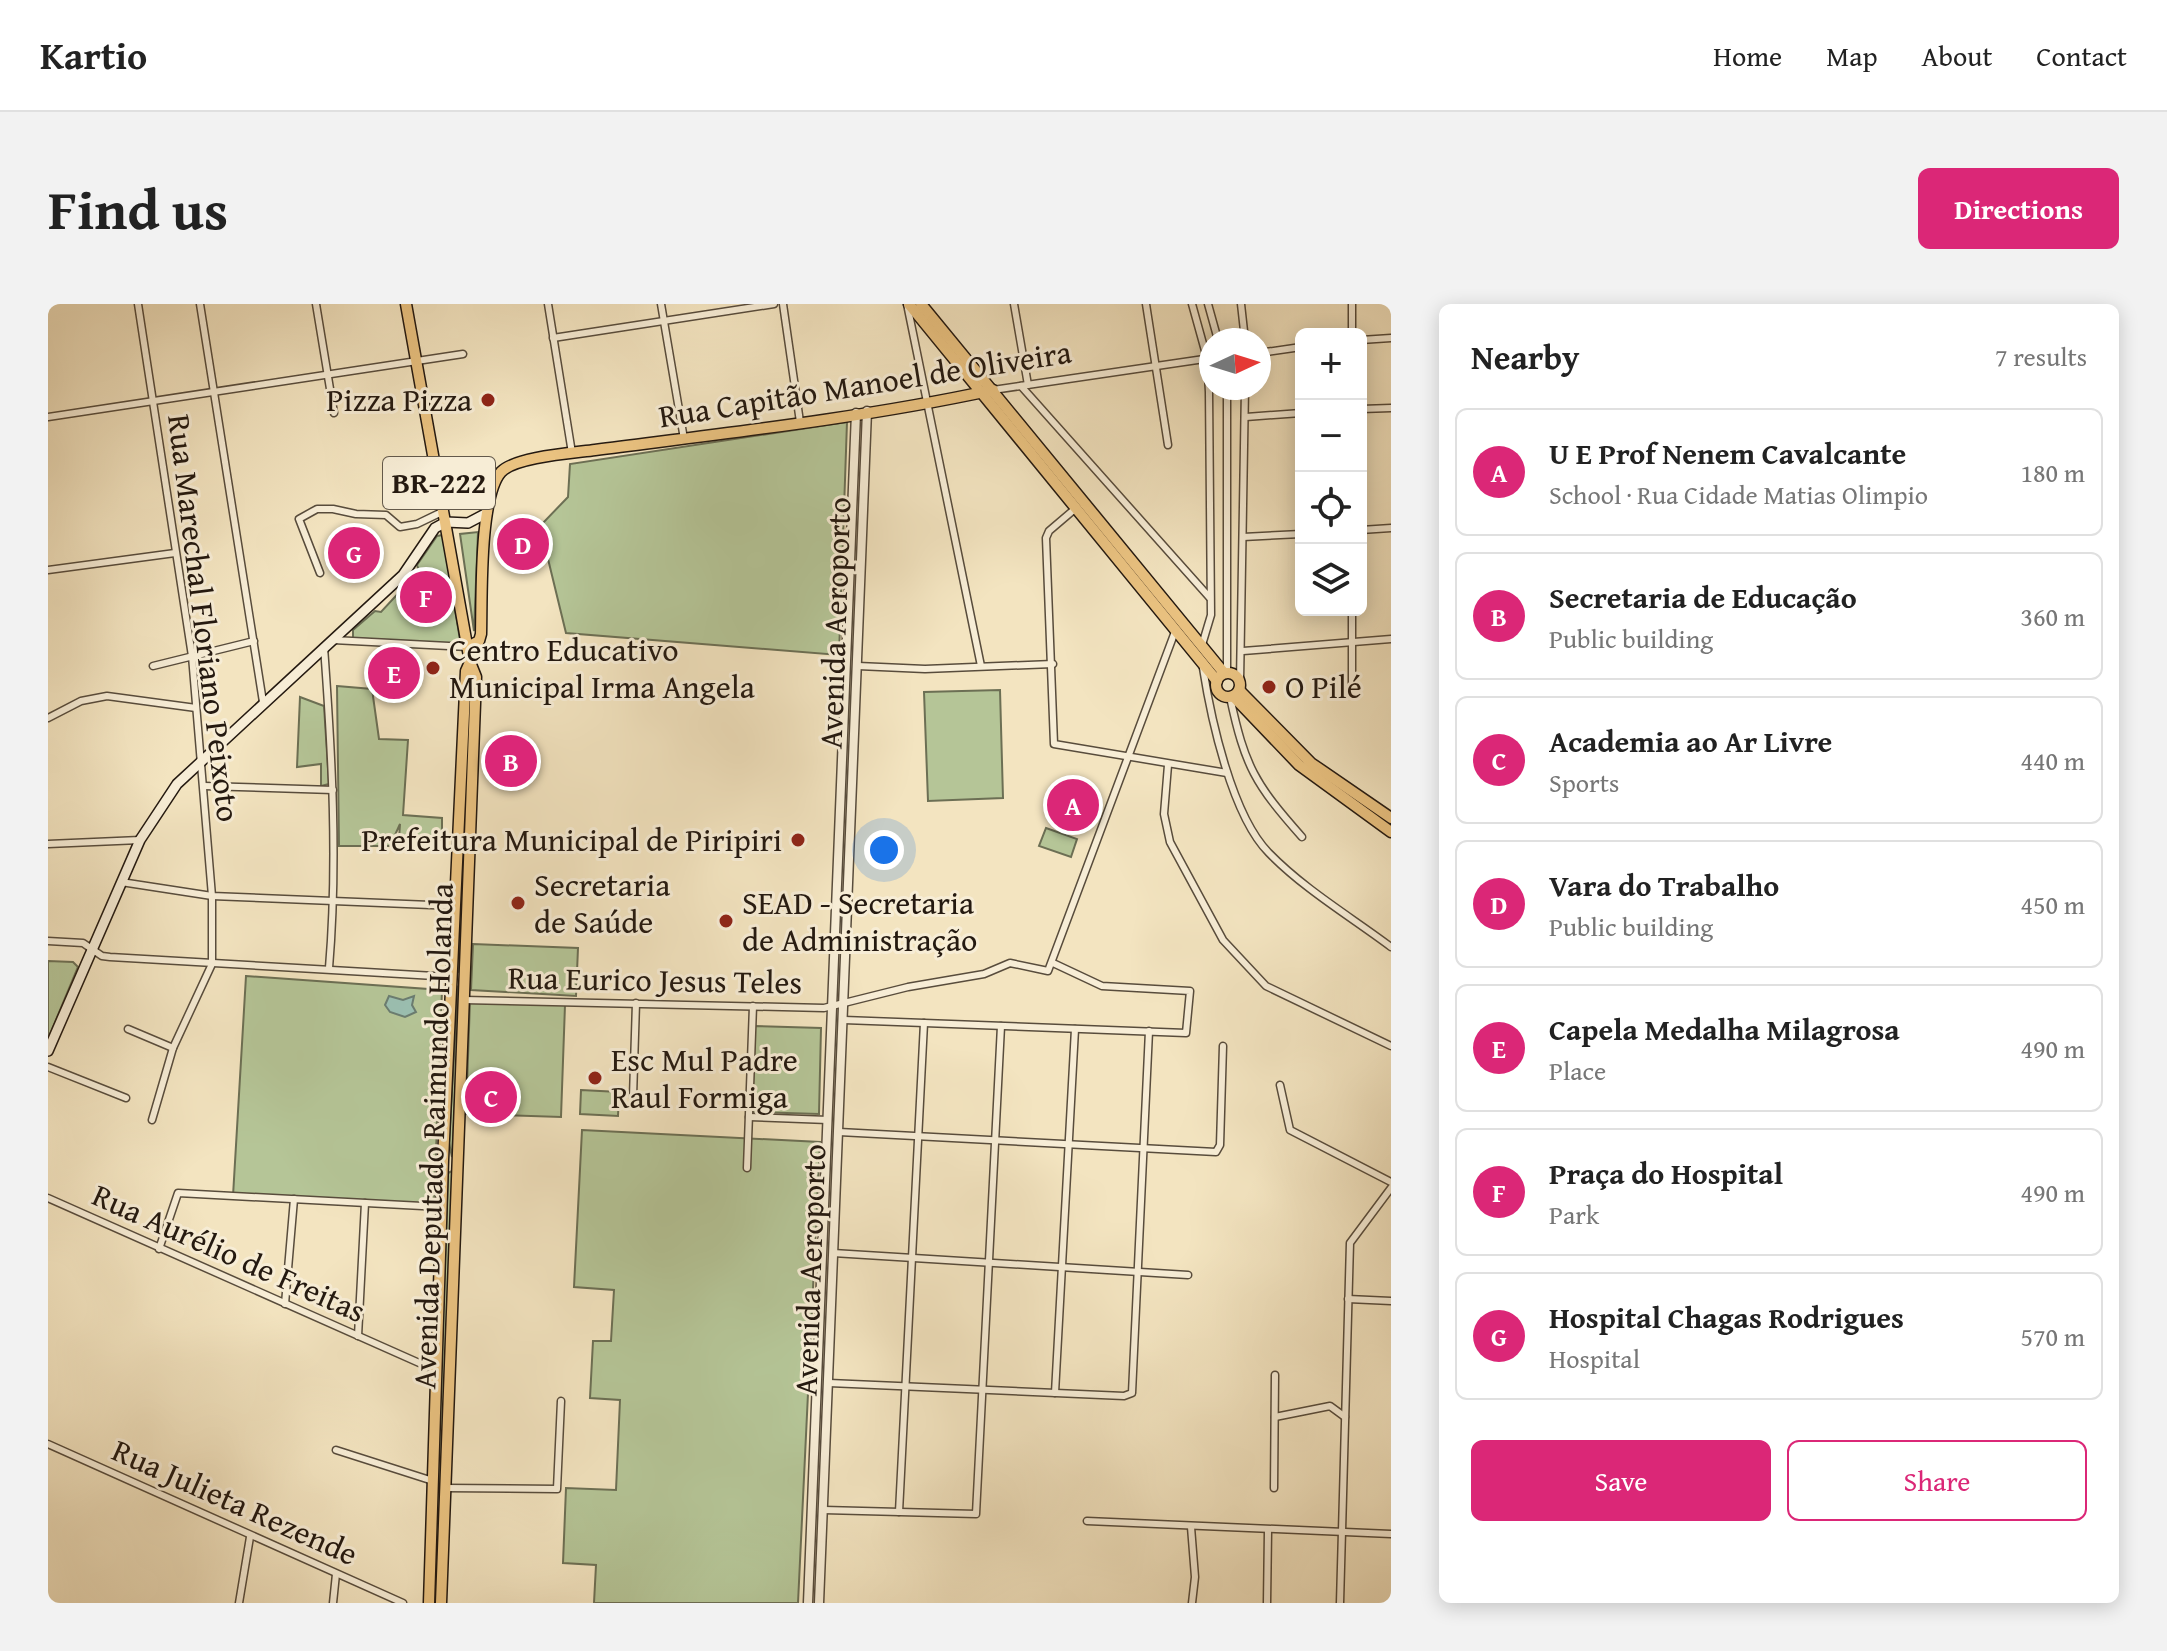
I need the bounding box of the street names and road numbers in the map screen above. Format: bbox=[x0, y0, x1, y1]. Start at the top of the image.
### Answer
street label: Rua Capitão Manoel de Oliveira bbox=[655, 328, 1074, 439]
street label: Rua Marechal Floriano Peixoto bbox=[156, 412, 253, 824]
road number: BR-222 bbox=[383, 457, 495, 509]
street label: Avenida Aeroporto bbox=[807, 496, 862, 750]
street label: Avenida Deputado Raimundo Holanda bbox=[400, 882, 465, 1390]
street label: Rua Eurico Jesus Teles bbox=[507, 953, 803, 1006]
street label: Avenida Aeroporto bbox=[782, 1143, 837, 1397]
street label: Rua Aurélio de Freitas bbox=[85, 1171, 373, 1334]
street label: Rua Julieta Rezende bbox=[105, 1426, 365, 1577]

